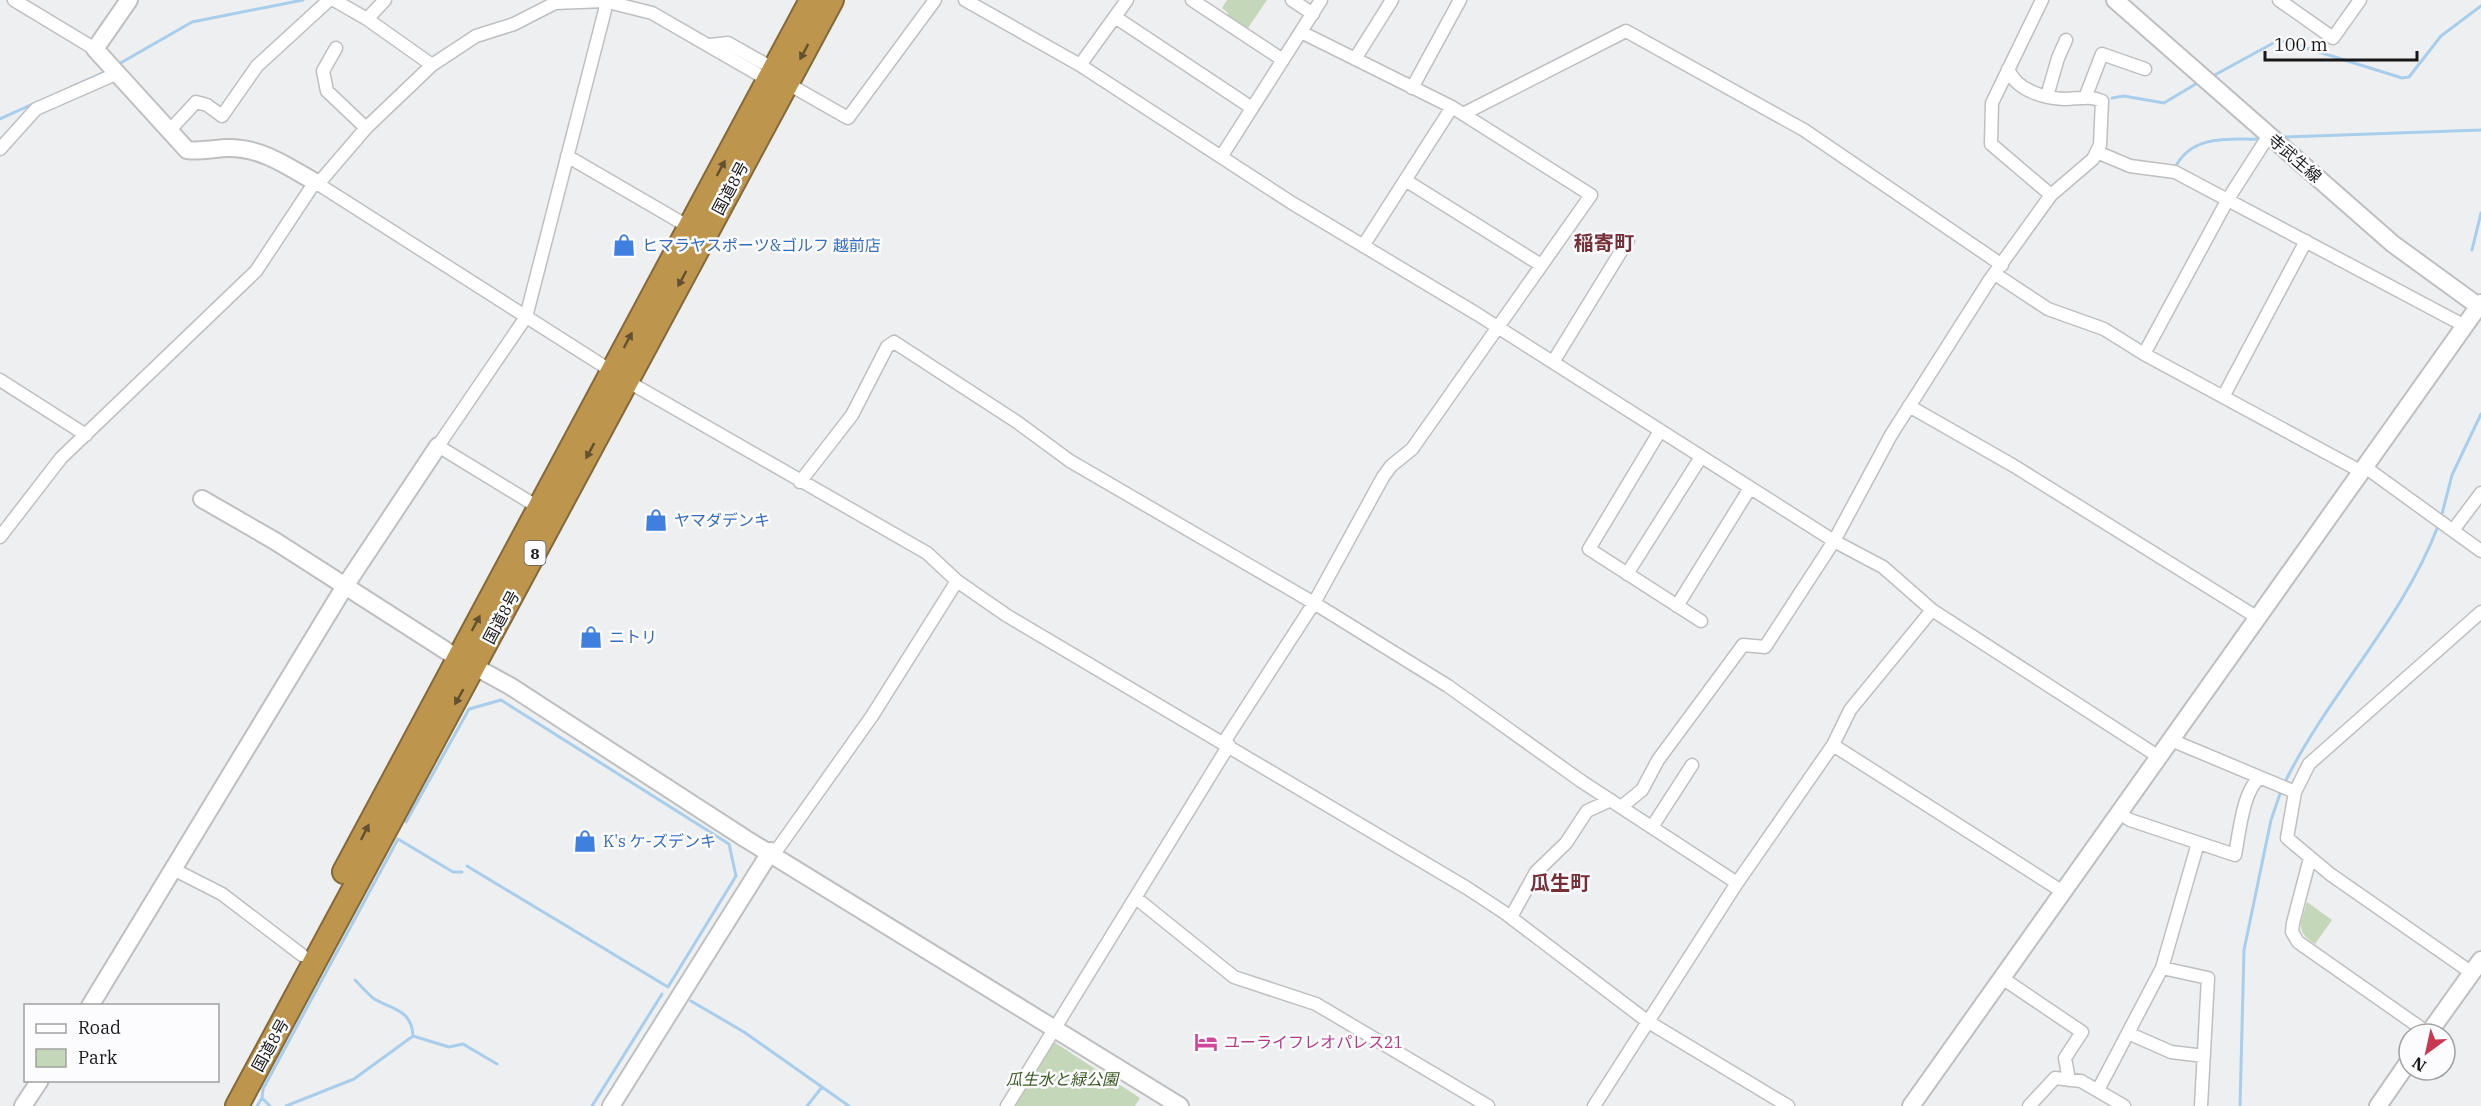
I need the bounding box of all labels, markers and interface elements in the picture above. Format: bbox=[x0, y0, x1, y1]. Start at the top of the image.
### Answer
scale bar bbox=[2265, 24, 2416, 62]
text: 100 m bbox=[2274, 33, 2328, 56]
one-way arrow bbox=[799, 43, 809, 60]
street label: 寺武生線 bbox=[2264, 129, 2326, 187]
street label: 国道8号 bbox=[708, 158, 752, 218]
one-way arrow bbox=[716, 159, 726, 176]
district label: 稲寄町 bbox=[1574, 229, 1634, 256]
shop icon: ヒマラヤスポーツ&ゴルフ 越前店 bbox=[611, 232, 637, 258]
place label: ヒマラヤスポーツ&ゴルフ 越前店 bbox=[642, 235, 881, 255]
one-way arrow bbox=[677, 270, 687, 287]
one-way arrow bbox=[623, 331, 633, 348]
one-way arrow bbox=[585, 442, 595, 459]
shop icon: ヤマダデンキ bbox=[643, 507, 669, 533]
place label: ヤマダデンキ bbox=[674, 510, 770, 530]
road number: 8 bbox=[524, 541, 546, 565]
street label: 国道8号 bbox=[479, 587, 523, 647]
one-way arrow bbox=[471, 614, 481, 631]
shop icon: ニトリ bbox=[578, 624, 604, 650]
place label: ニトリ bbox=[609, 627, 657, 647]
one-way arrow bbox=[453, 689, 464, 705]
one-way arrow bbox=[360, 823, 370, 840]
shop icon: K's ケ-ズデンキ bbox=[572, 828, 598, 854]
place label: K's ケ-ズデンキ bbox=[603, 831, 716, 851]
district label: 瓜生町 bbox=[1530, 869, 1590, 896]
legend bbox=[24, 1004, 219, 1082]
street label: 国道8号 bbox=[247, 1015, 293, 1075]
text: Road bbox=[78, 1016, 121, 1039]
north arrow bbox=[2397, 1022, 2457, 1082]
hotel icon: ユーライフレオパレス21 bbox=[1193, 1029, 1219, 1055]
place label: ユーライフレオパレス21 bbox=[1224, 1032, 1403, 1052]
text: Park bbox=[78, 1046, 118, 1069]
text: N bbox=[2408, 1053, 2430, 1076]
park label: 瓜生水と緑公園 bbox=[1006, 1069, 1120, 1089]

